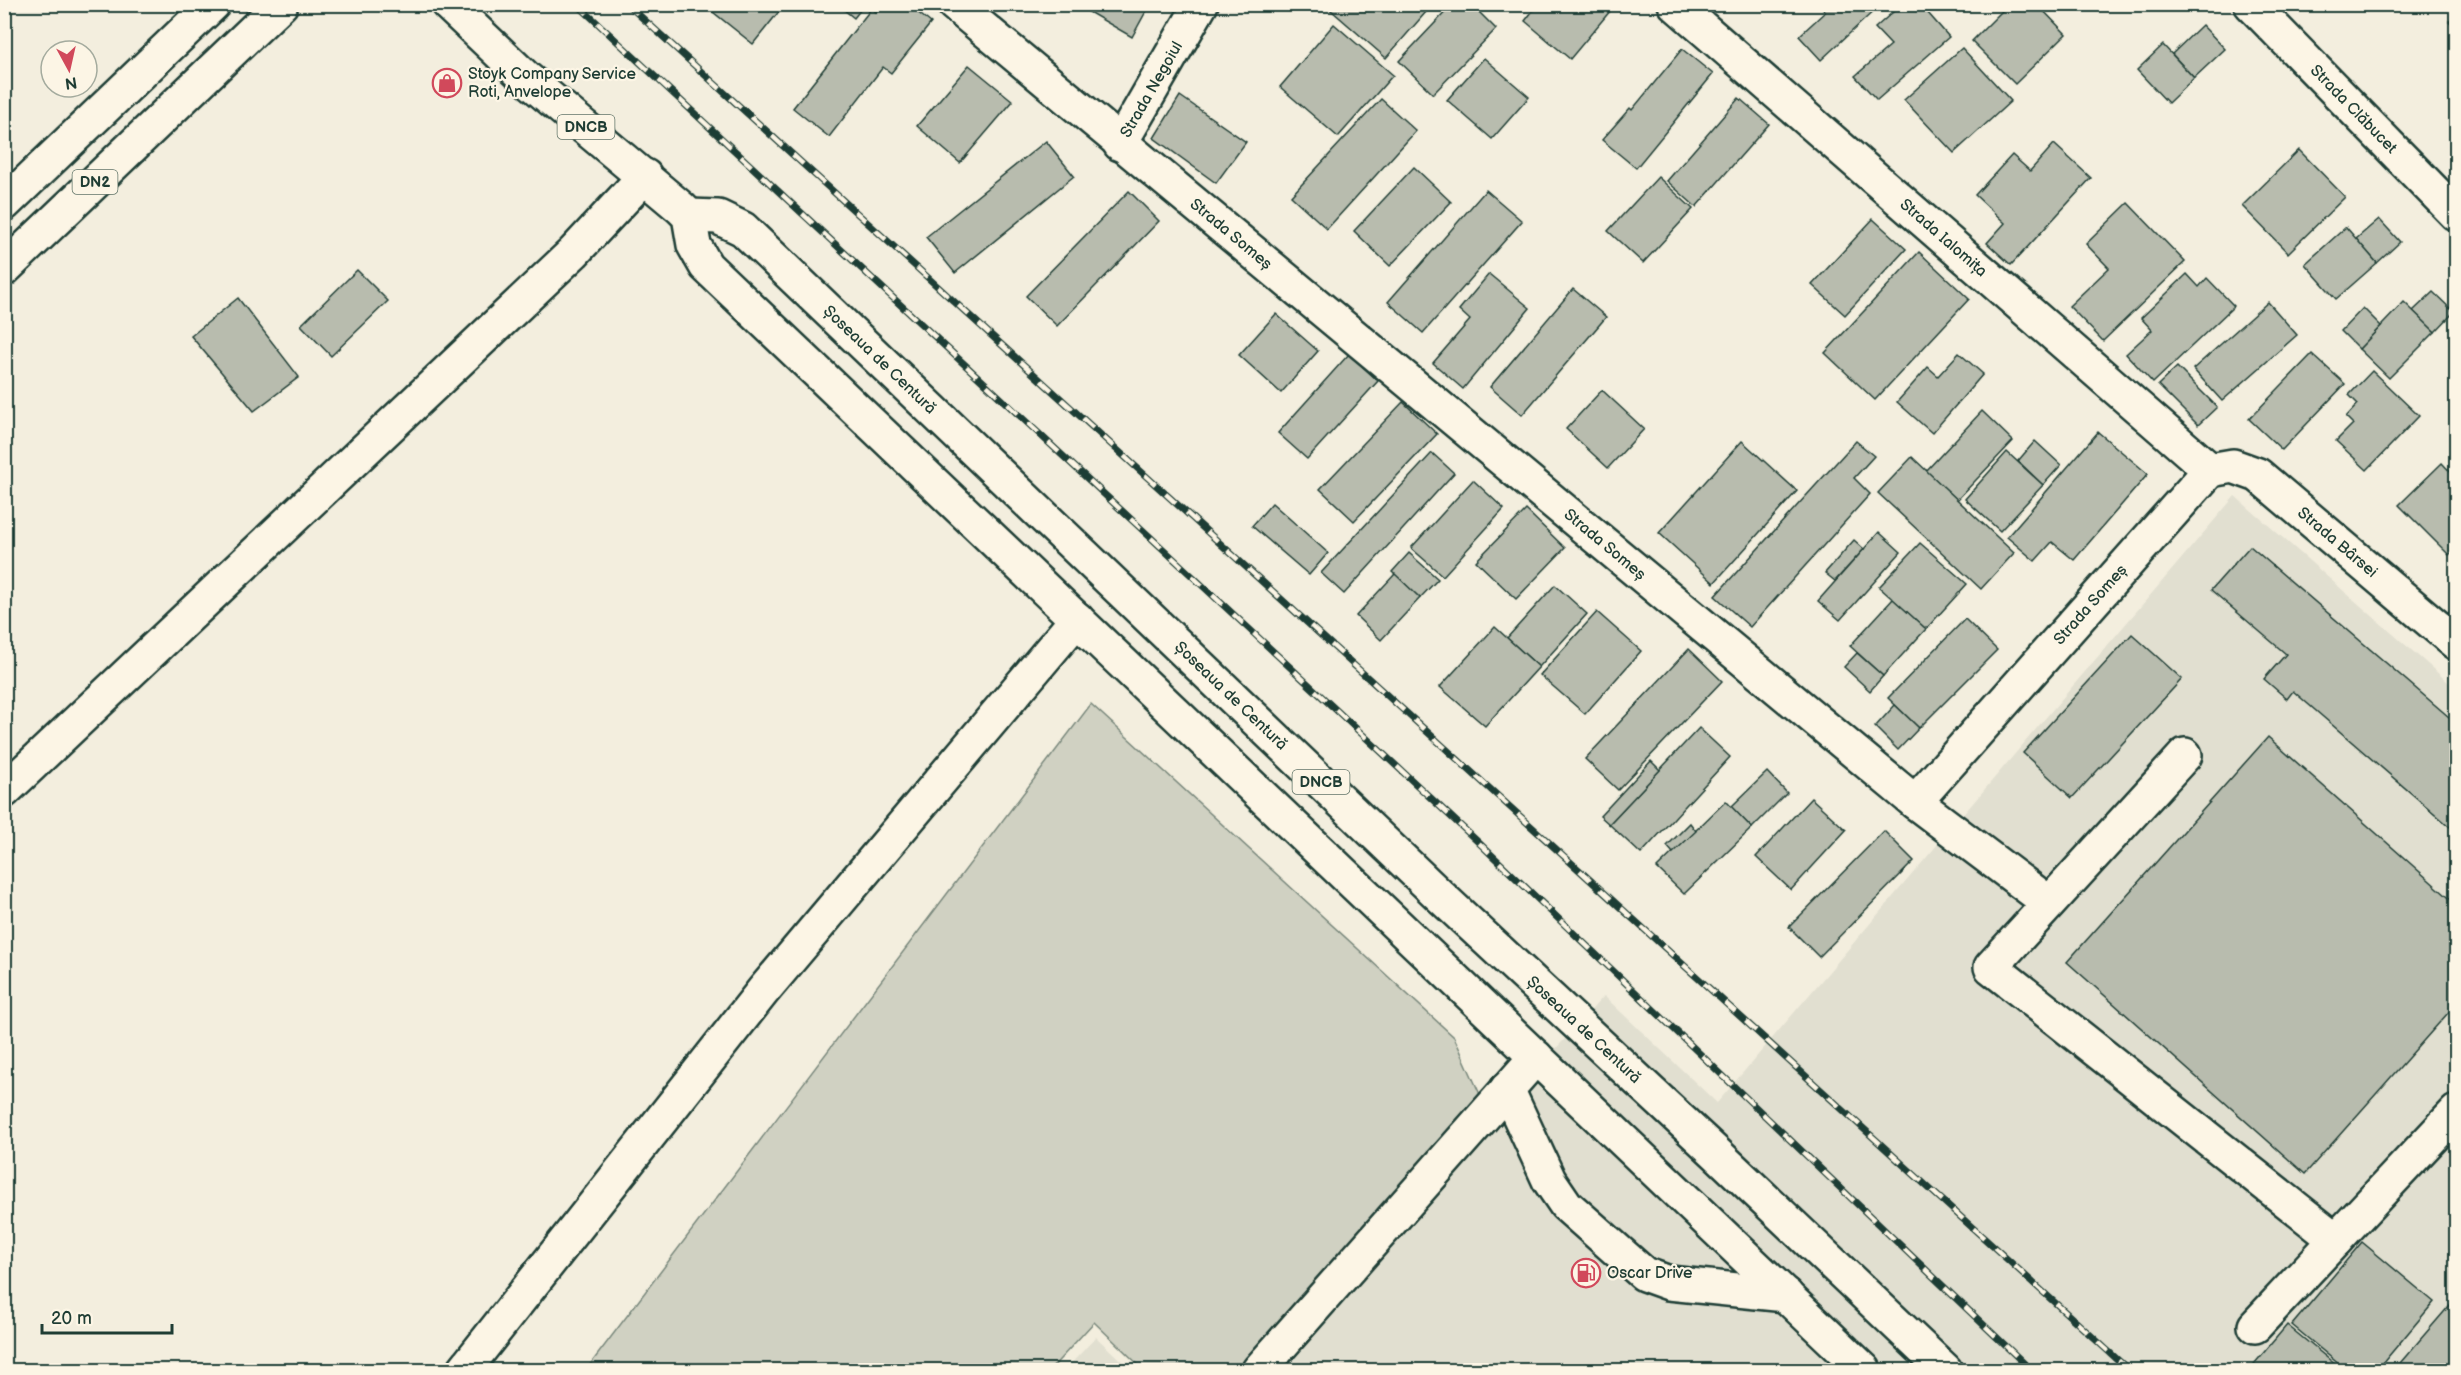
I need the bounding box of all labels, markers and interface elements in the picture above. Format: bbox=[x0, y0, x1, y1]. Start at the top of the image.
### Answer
street label: Strada Negoiul bbox=[1116, 38, 1187, 141]
north arrow bbox=[39, 39, 99, 99]
street label: Strada Clăbucet bbox=[2306, 61, 2401, 158]
place label: Stoyk Company Service Roti, Anvelope bbox=[468, 65, 637, 102]
shop icon: Stoyk Company Service Roti, Anvelope bbox=[431, 67, 463, 99]
text: N bbox=[64, 72, 78, 93]
road number: DNCB bbox=[558, 115, 614, 139]
road number: DN2 bbox=[72, 170, 118, 194]
street label: Strada Someș bbox=[1186, 194, 1276, 274]
street label: Strada Ialomița bbox=[1896, 195, 1991, 281]
street label: Șoseaua de Centură bbox=[819, 302, 940, 418]
street label: Strada Bârsei bbox=[2294, 503, 2381, 582]
street label: Strada Someș bbox=[1560, 505, 1650, 584]
street label: Strada Someș bbox=[2050, 561, 2131, 649]
street label: Șoseaua de Centură bbox=[1171, 638, 1291, 754]
road number: DNCB bbox=[1292, 770, 1350, 794]
street label: Șoseaua de Centură bbox=[1523, 972, 1645, 1088]
fuel station icon: Oscar Drive bbox=[1570, 1257, 1602, 1289]
place label: Oscar Drive bbox=[1607, 1264, 1693, 1283]
scale bar bbox=[42, 1297, 172, 1335]
text: 20 m bbox=[51, 1308, 92, 1329]

